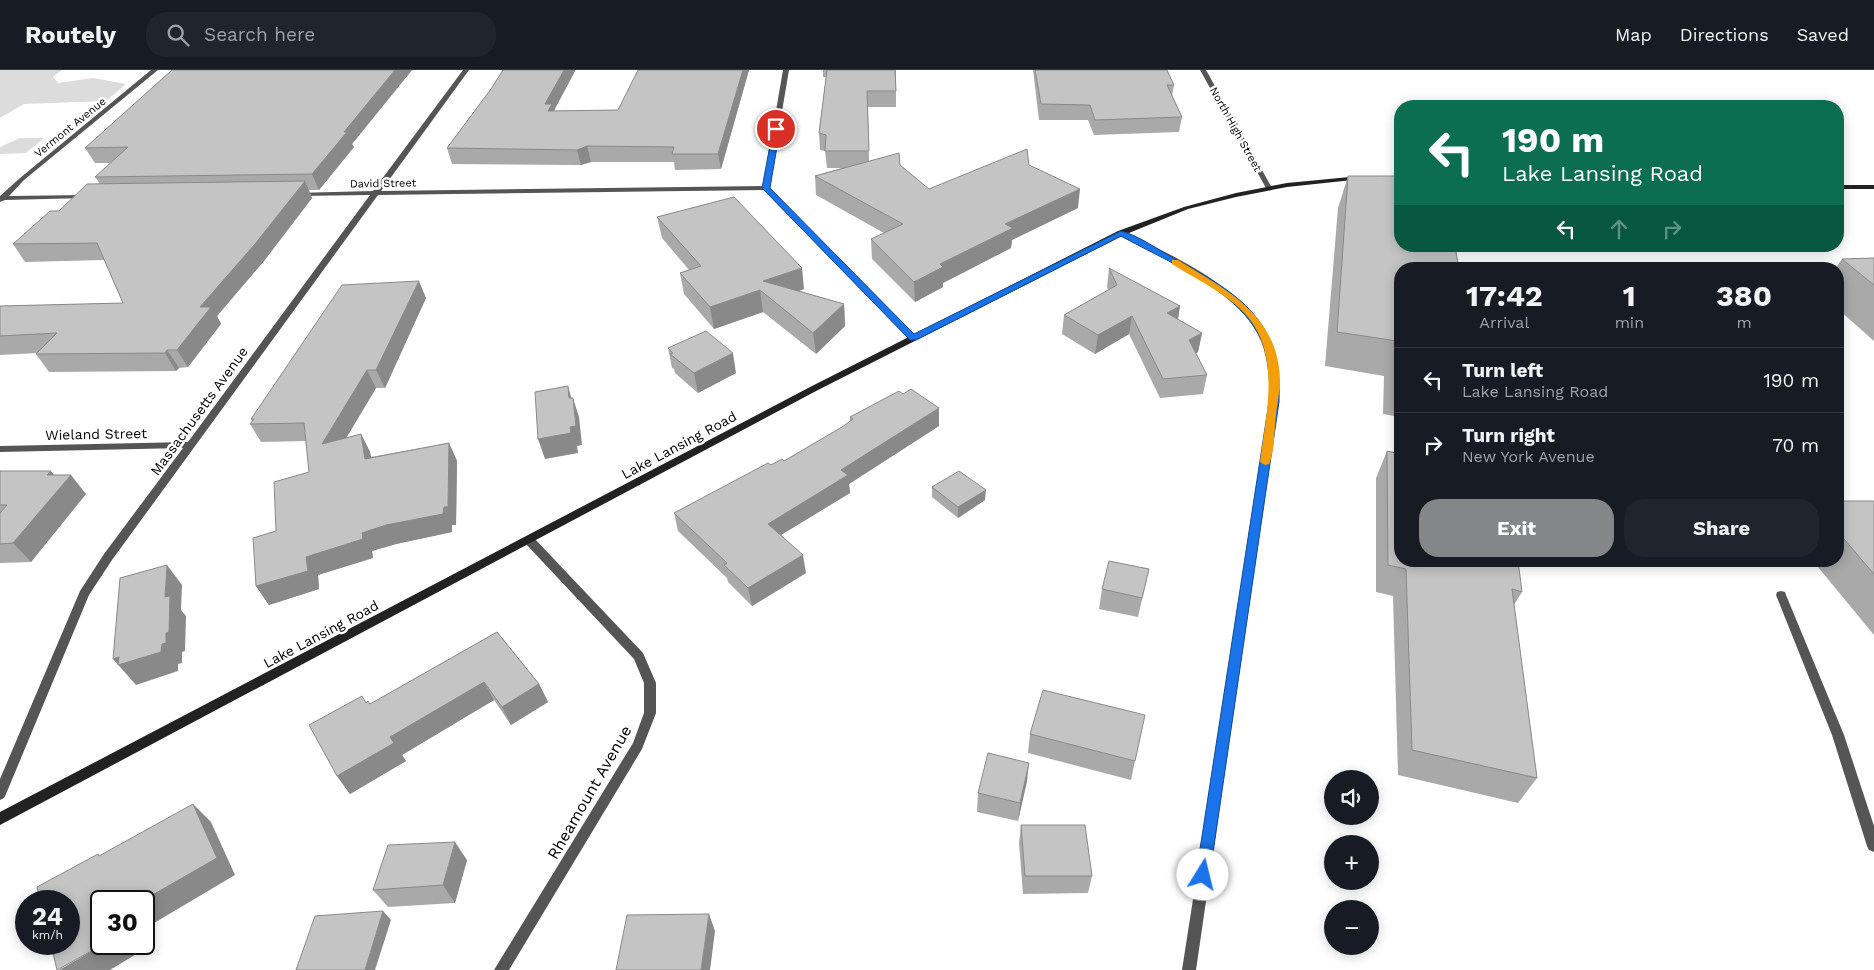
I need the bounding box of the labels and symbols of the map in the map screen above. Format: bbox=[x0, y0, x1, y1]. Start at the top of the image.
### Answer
street label: North High Street bbox=[1207, 85, 1264, 174]
street label: Vermont Avenue bbox=[32, 95, 109, 160]
pin bbox=[755, 108, 797, 150]
street label: David Street bbox=[350, 176, 417, 191]
street label: Massachusetts Avenue bbox=[147, 344, 251, 478]
street label: Lake Lansing Road bbox=[619, 408, 739, 482]
street label: Wieland Street bbox=[45, 425, 147, 443]
street label: Lake Lansing Road bbox=[261, 597, 381, 671]
street label: Rheamount Avenue bbox=[543, 722, 636, 863]
position arrow bbox=[1176, 848, 1228, 900]
speed limit sign: 30 bbox=[90, 890, 155, 955]

